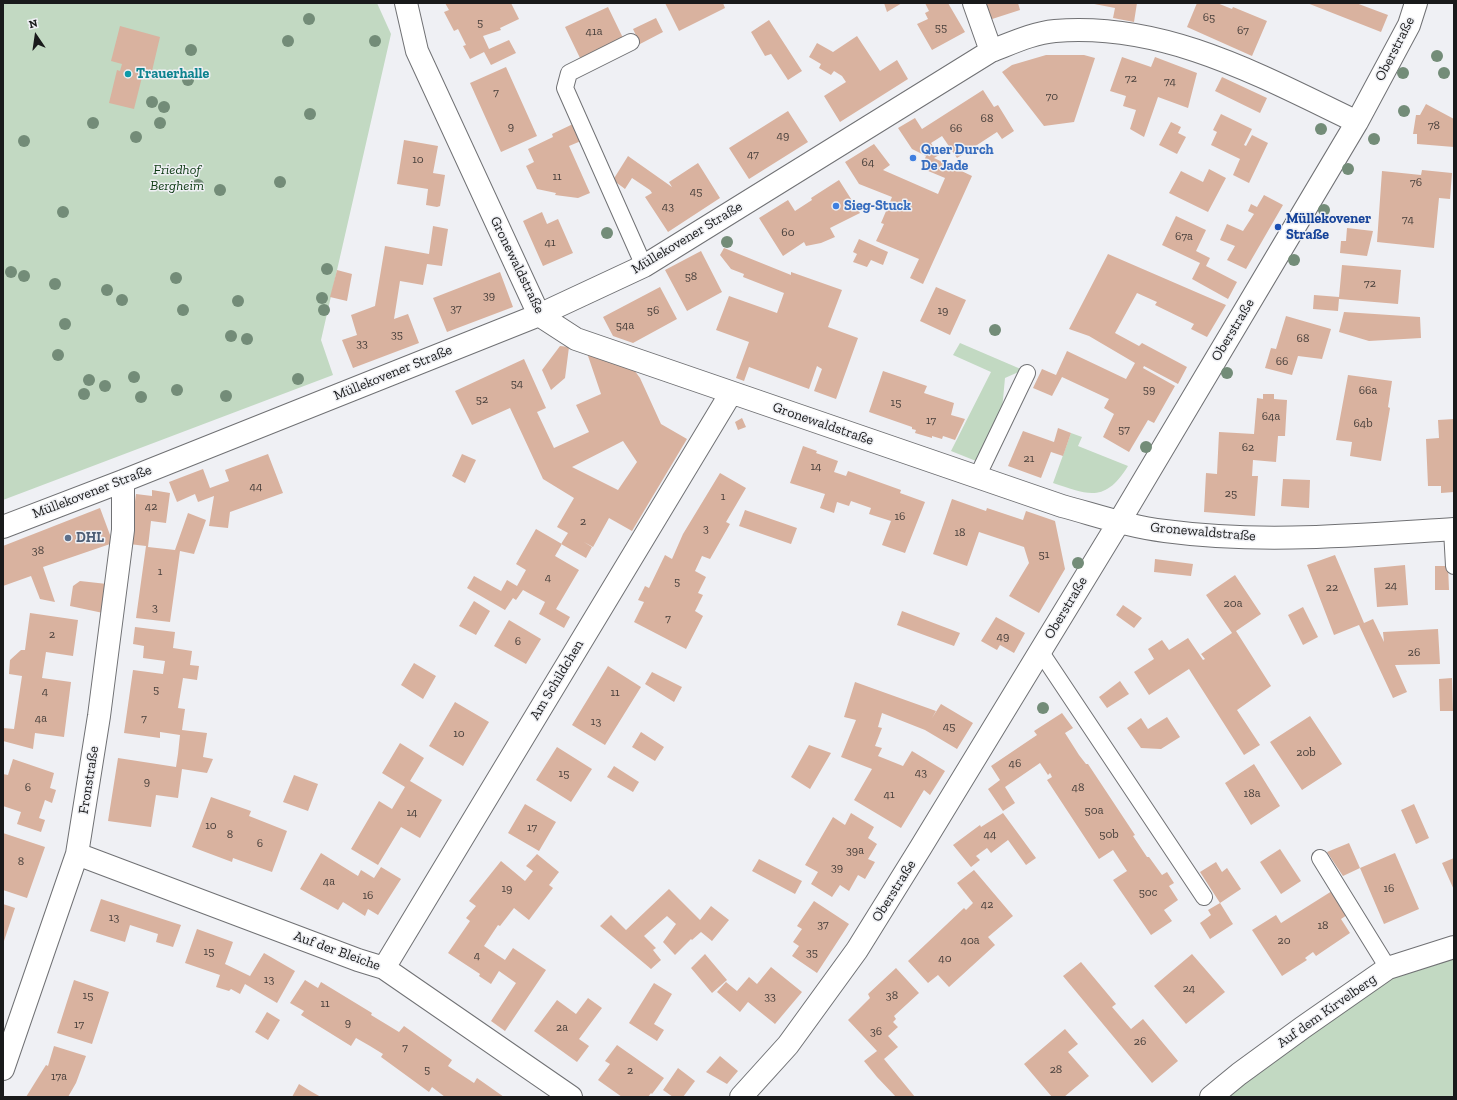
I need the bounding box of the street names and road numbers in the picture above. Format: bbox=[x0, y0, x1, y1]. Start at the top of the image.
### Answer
street label: Oberstraße bbox=[1372, 14, 1418, 84]
street label: Müllekovener Straße bbox=[629, 198, 745, 278]
street label: Gronewaldstraße bbox=[486, 214, 548, 316]
street label: Oberstraße bbox=[1208, 296, 1258, 364]
street label: Müllekovener Straße bbox=[331, 342, 455, 404]
street label: Gronewaldstraße bbox=[770, 399, 876, 449]
street label: Müllekovener Straße bbox=[30, 462, 154, 522]
street label: Gronewaldstraße bbox=[1150, 519, 1256, 545]
street label: Oberstraße bbox=[1041, 574, 1091, 642]
street label: Am Schildchen bbox=[527, 637, 587, 723]
street label: Fronstraße bbox=[75, 745, 103, 815]
street label: Oberstraße bbox=[868, 857, 920, 925]
street label: Auf der Bleiche bbox=[291, 928, 383, 974]
street label: Auf dem Kirvelberg bbox=[1274, 970, 1380, 1052]

